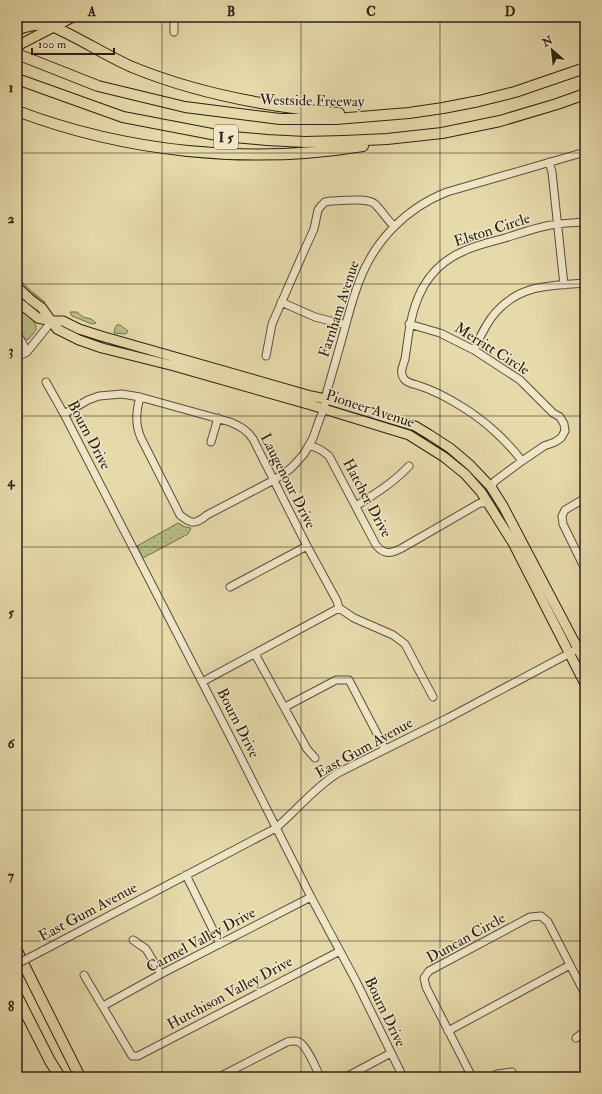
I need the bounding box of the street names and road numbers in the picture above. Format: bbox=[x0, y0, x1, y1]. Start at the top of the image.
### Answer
street label: Westside Freeway bbox=[258, 91, 365, 111]
road number: I 5 bbox=[214, 125, 238, 149]
street label: Elston Circle bbox=[451, 209, 533, 251]
street label: Farnham Avenue bbox=[314, 258, 364, 360]
street label: Merritt Circle bbox=[451, 318, 533, 380]
street label: Pioneer Avenue bbox=[323, 386, 417, 432]
street label: Bourn Drive bbox=[63, 397, 115, 473]
street label: Laugenour Drive bbox=[256, 430, 320, 532]
street label: Hatcher Drive bbox=[338, 455, 396, 541]
street label: Bourn Drive bbox=[212, 685, 264, 761]
street label: East Gum Avenue bbox=[312, 713, 416, 783]
street label: East Gum Avenue bbox=[36, 878, 140, 946]
street label: Carmel Valley Drive bbox=[143, 903, 259, 977]
street label: Duncan Circle bbox=[423, 909, 509, 967]
street label: Hutchison Valley Drive bbox=[164, 952, 296, 1034]
street label: Bourn Drive bbox=[360, 974, 410, 1050]

